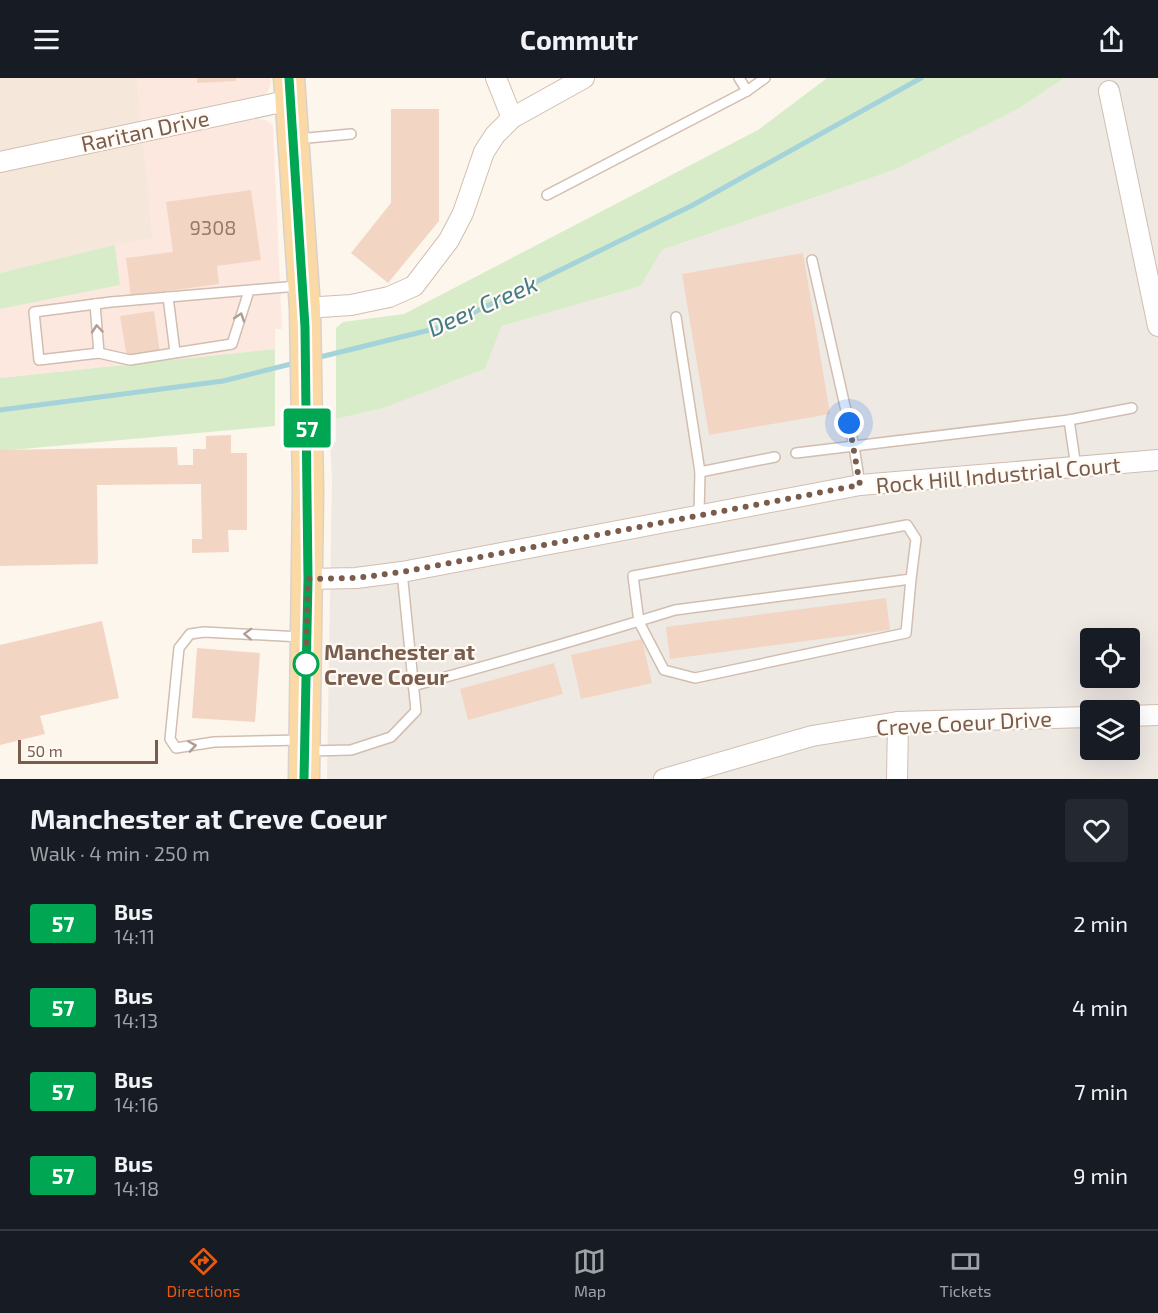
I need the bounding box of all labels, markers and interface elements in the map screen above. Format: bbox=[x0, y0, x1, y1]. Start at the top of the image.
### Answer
icon: menu bbox=[30, 23, 63, 56]
text: Commutr bbox=[520, 23, 638, 55]
icon: share bbox=[1095, 23, 1128, 56]
street label: Raritan Drive bbox=[79, 104, 211, 156]
house number: 9308 bbox=[190, 215, 236, 239]
water label: Deer Creek bbox=[423, 268, 541, 342]
one-way arrow bbox=[233, 312, 246, 323]
one-way arrow bbox=[91, 324, 104, 333]
line badge: 57 bbox=[280, 408, 334, 448]
your location bbox=[834, 408, 864, 438]
text: 57 bbox=[296, 416, 318, 441]
street label: Rock Hill Industrial Court bbox=[875, 450, 1121, 498]
one-way arrow bbox=[243, 628, 252, 640]
map controls bbox=[1080, 628, 1140, 760]
button: locate bbox=[1080, 628, 1140, 688]
place label: Manchester at Creve Coeur bbox=[324, 638, 475, 689]
marker: Manchester at Creve Coeur bbox=[293, 651, 319, 677]
button: layers bbox=[1080, 700, 1140, 760]
street label: Creve Coeur Drive bbox=[875, 704, 1053, 740]
scale bar bbox=[18, 737, 158, 764]
one-way arrow bbox=[187, 740, 197, 752]
text: 50 m bbox=[27, 741, 63, 760]
button: heart bbox=[1065, 799, 1128, 862]
text: Manchester at Creve Coeur bbox=[30, 801, 387, 835]
text: Walk · 4 min · 250 m bbox=[30, 841, 210, 865]
text: Bus bbox=[114, 898, 153, 924]
text: 2 min bbox=[1073, 910, 1128, 936]
text: 57 bbox=[52, 911, 74, 936]
text: 14:11 bbox=[114, 924, 155, 948]
text: Bus bbox=[114, 982, 153, 1008]
text: 4 min bbox=[1072, 994, 1128, 1020]
text: 57 bbox=[52, 995, 74, 1020]
text: 14:13 bbox=[114, 1008, 158, 1032]
text: Bus bbox=[114, 1066, 153, 1092]
text: 7 min bbox=[1074, 1078, 1128, 1104]
text: 57 bbox=[52, 1079, 74, 1104]
text: 14:16 bbox=[114, 1092, 158, 1116]
text: Bus bbox=[114, 1150, 153, 1176]
text: 9 min bbox=[1073, 1162, 1128, 1188]
text: 57 bbox=[52, 1163, 74, 1188]
text: 14:18 bbox=[114, 1176, 159, 1200]
tab: Directions bbox=[167, 1245, 240, 1300]
tab: Map bbox=[573, 1245, 606, 1300]
tab: Tickets bbox=[940, 1245, 991, 1300]

